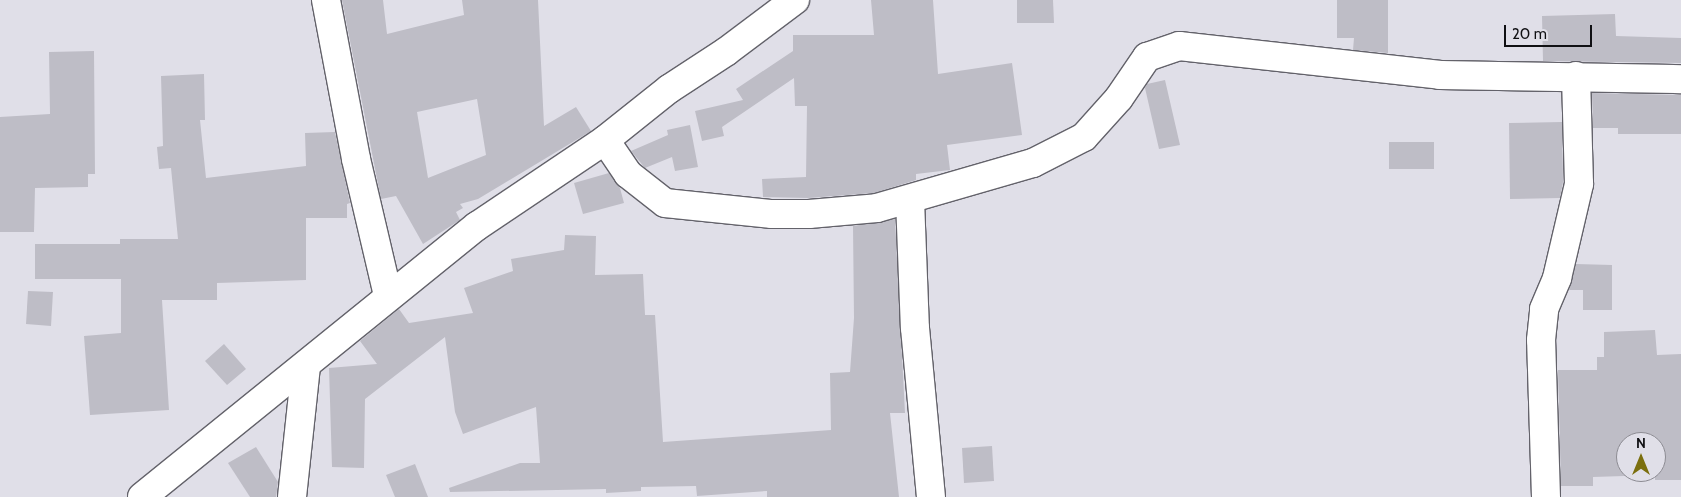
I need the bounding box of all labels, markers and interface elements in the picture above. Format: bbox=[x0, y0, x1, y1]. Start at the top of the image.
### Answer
scale bar bbox=[1506, 15, 1594, 47]
text: 20 m bbox=[1512, 25, 1547, 43]
north arrow bbox=[1616, 432, 1666, 482]
text: N bbox=[1636, 434, 1646, 452]

